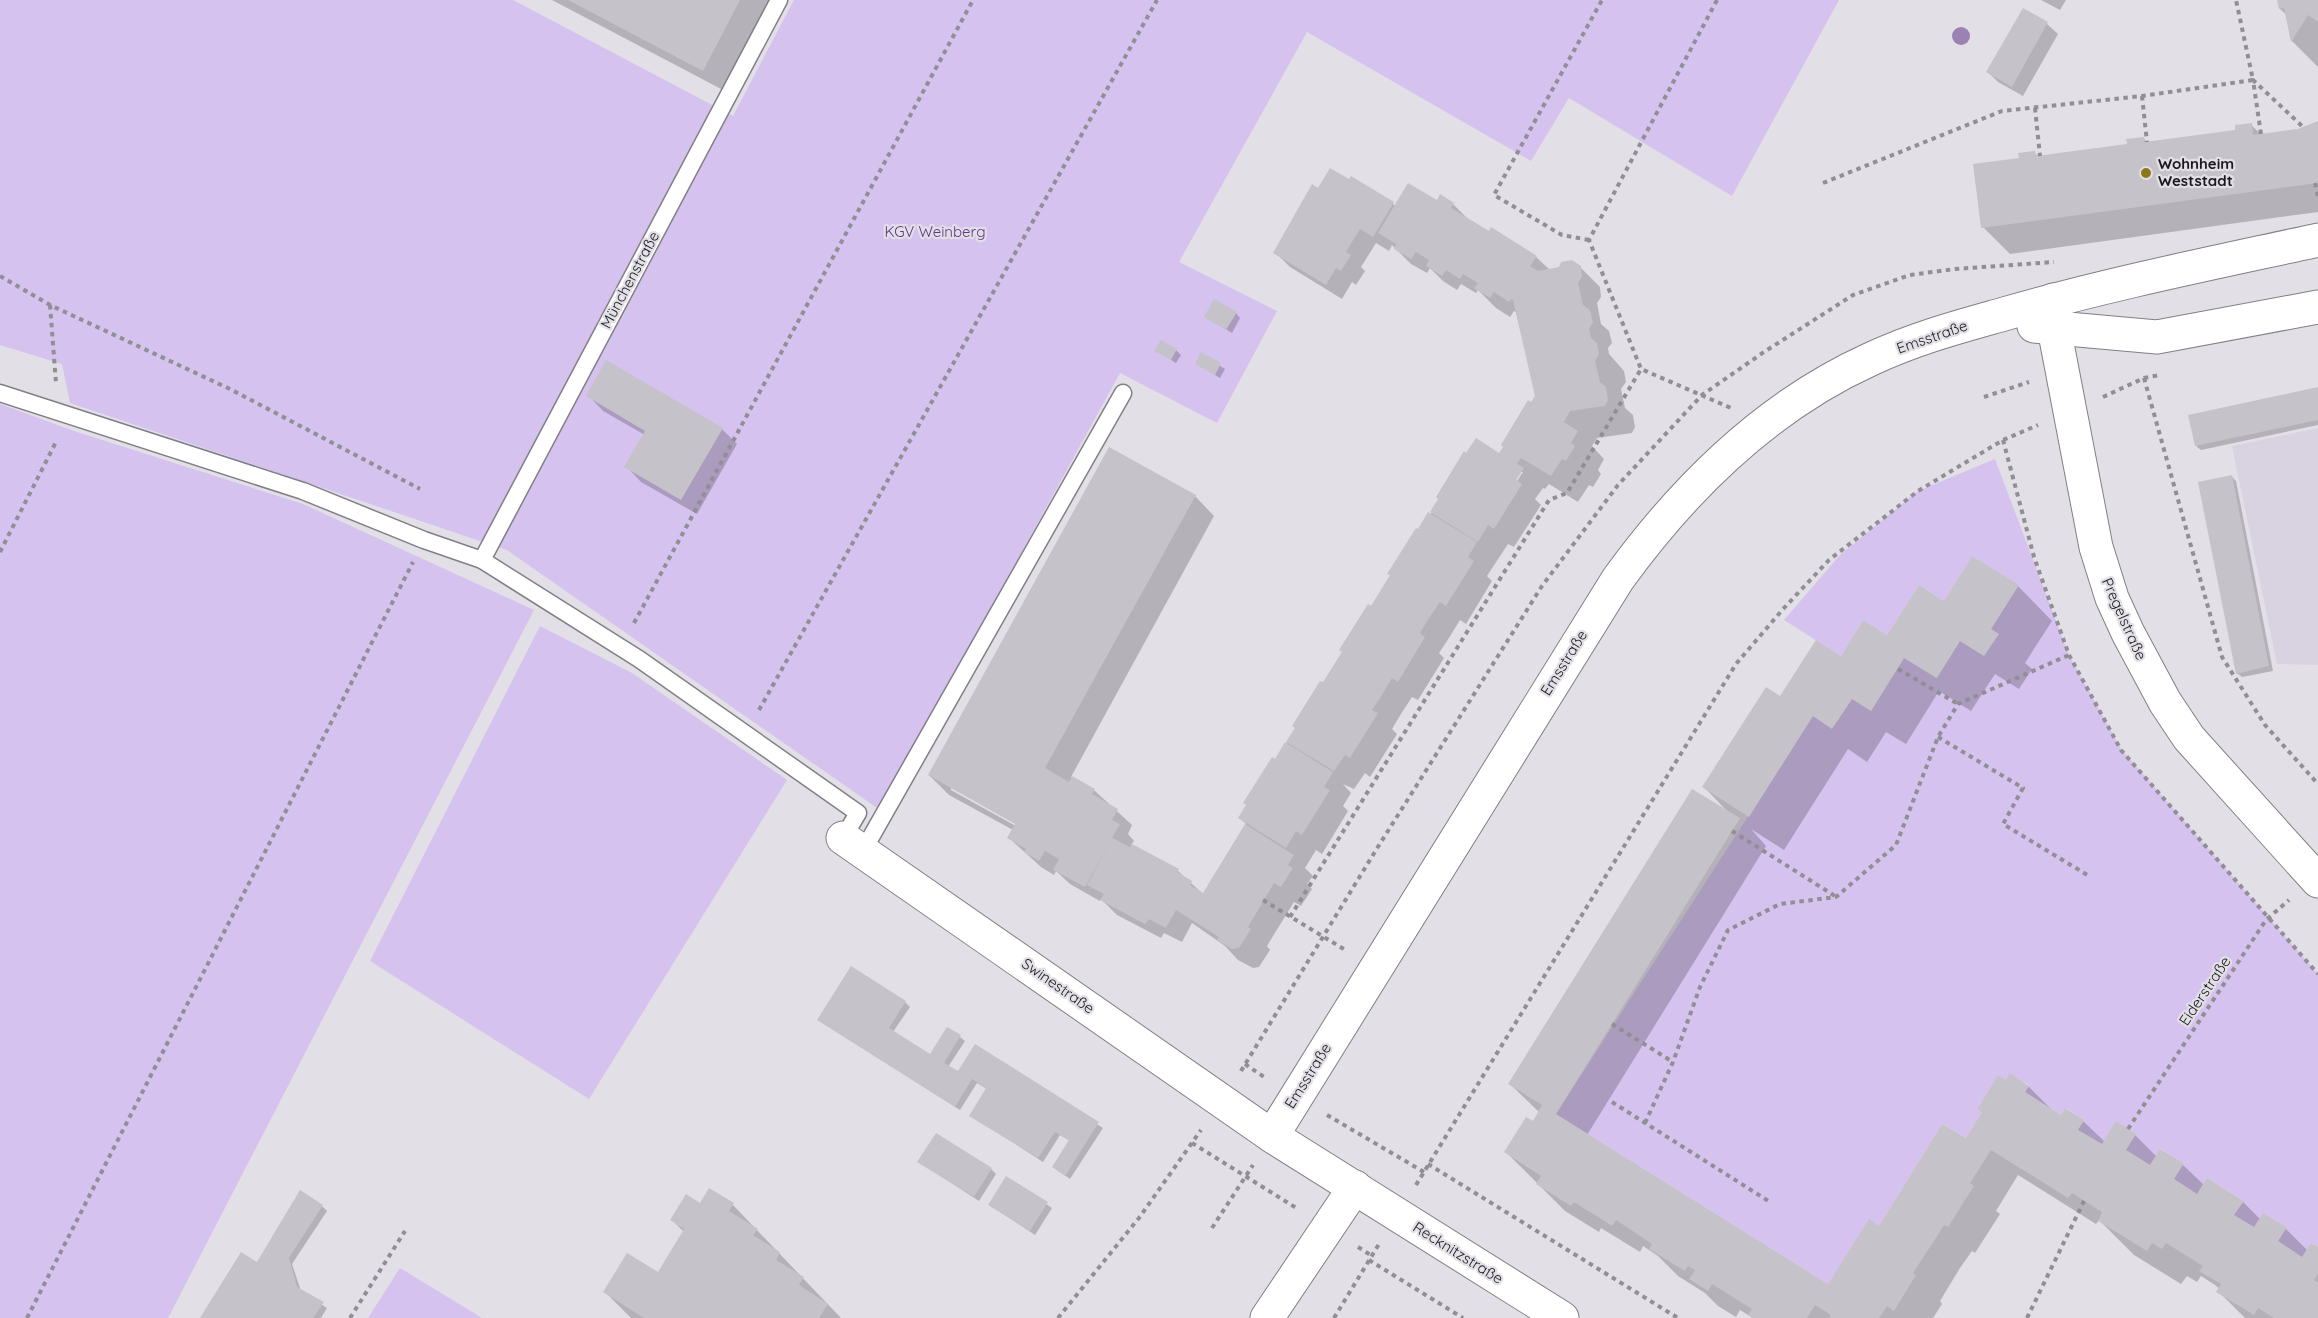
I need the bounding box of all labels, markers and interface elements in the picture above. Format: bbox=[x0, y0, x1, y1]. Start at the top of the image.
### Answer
place label: Wohnheim Weststadt bbox=[2158, 154, 2234, 190]
marker: Wohnheim Weststadt bbox=[2139, 166, 2153, 180]
park label: KGV Weinberg bbox=[884, 222, 986, 241]
street label: Münchenstraße bbox=[596, 228, 663, 332]
street label: Emsstraße bbox=[1894, 316, 1970, 357]
street label: Pregelstraße bbox=[2098, 575, 2151, 663]
street label: Emsstraße bbox=[1536, 626, 1591, 699]
street label: Eiderstraße bbox=[2174, 952, 2235, 1029]
street label: Swinestraße bbox=[1018, 954, 1098, 1018]
street label: Emsstraße bbox=[1280, 1039, 1335, 1112]
street label: Recknitzstraße bbox=[1410, 1217, 1507, 1288]

